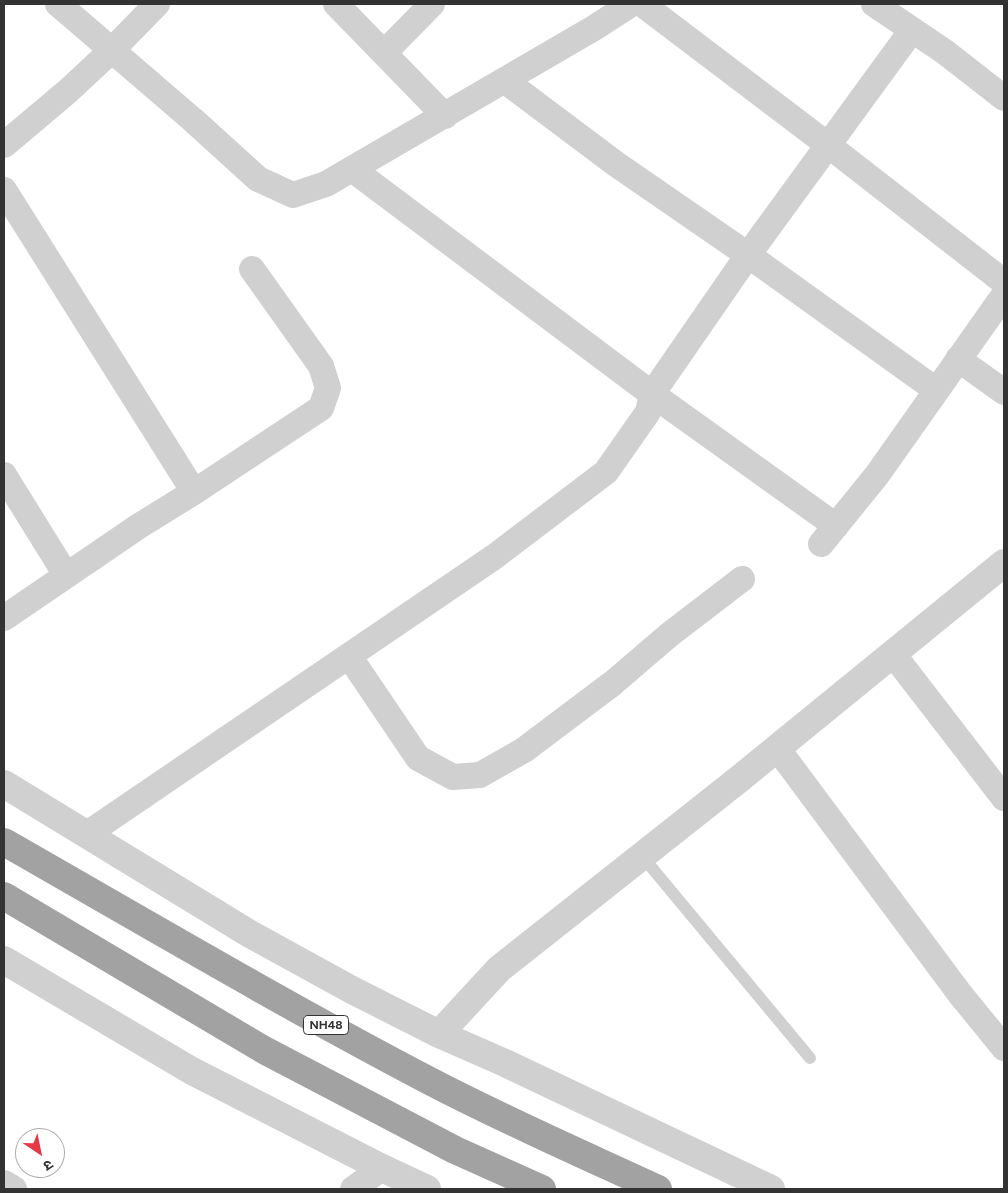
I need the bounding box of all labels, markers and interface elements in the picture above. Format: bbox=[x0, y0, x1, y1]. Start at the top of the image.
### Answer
road number: NH48 bbox=[304, 1016, 348, 1034]
north arrow bbox=[15, 1128, 65, 1178]
text: उ bbox=[40, 1156, 56, 1174]

